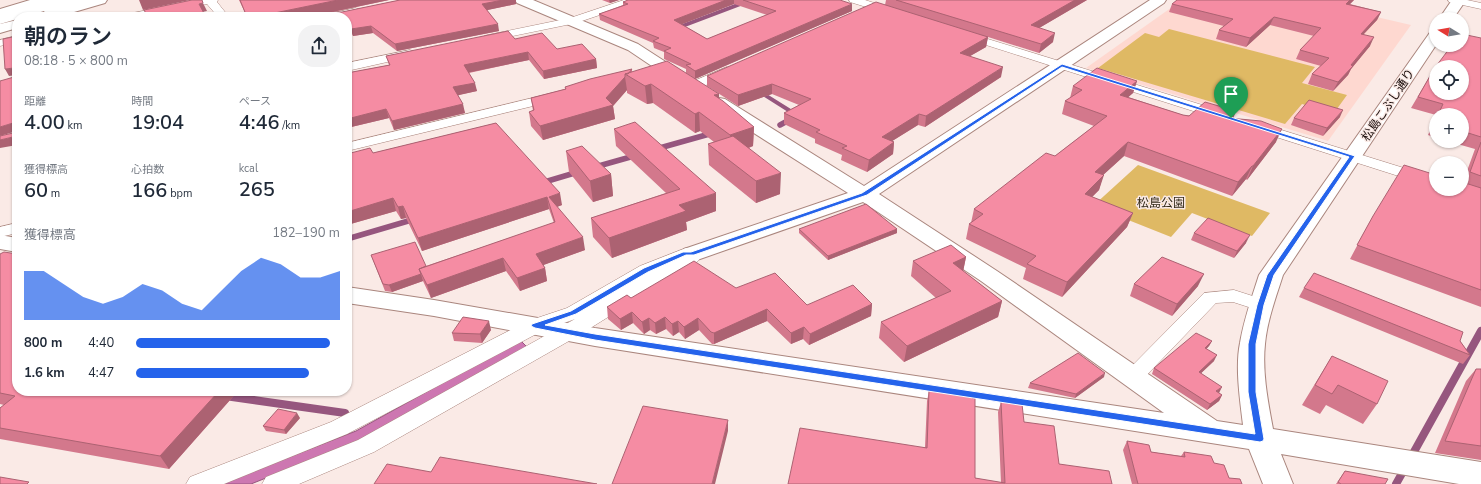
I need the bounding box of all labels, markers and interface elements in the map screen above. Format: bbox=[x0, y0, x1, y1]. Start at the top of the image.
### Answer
north arrow bbox=[1429, 12, 1469, 52]
map controls bbox=[1429, 12, 1469, 196]
text: 朝のラン bbox=[24, 22, 112, 52]
button: share bbox=[298, 25, 340, 67]
text: 08:18 · 5 × 800 m bbox=[24, 52, 128, 70]
button: locate bbox=[1429, 60, 1469, 100]
street label: 松島こぶし通り bbox=[1358, 66, 1418, 144]
pin bbox=[1214, 77, 1248, 118]
icon: arrive bbox=[1220, 83, 1242, 105]
text: 距離 bbox=[24, 94, 46, 109]
text: 時間 bbox=[131, 94, 153, 109]
text: ペース bbox=[239, 94, 271, 109]
button: + bbox=[1429, 108, 1469, 148]
text: 4.00 bbox=[24, 109, 65, 136]
text: 19:04 bbox=[131, 109, 184, 136]
text: 4:46 bbox=[239, 109, 279, 136]
text: km bbox=[65, 118, 83, 133]
text: /km bbox=[279, 118, 300, 133]
button: − bbox=[1429, 156, 1469, 196]
text: kcal bbox=[239, 161, 258, 176]
text: 獲得標高 bbox=[24, 162, 68, 177]
text: 心拍数 bbox=[131, 162, 164, 177]
text: 265 bbox=[239, 176, 275, 203]
text: 60 bbox=[24, 177, 48, 204]
text: 166 bbox=[131, 177, 167, 204]
text: m bbox=[48, 186, 60, 201]
text: bpm bbox=[167, 186, 192, 201]
park label: 松島公園 bbox=[1137, 195, 1185, 211]
text: 182–190 m bbox=[272, 224, 340, 242]
text: 獲得標高 bbox=[24, 226, 76, 244]
text: 800 m bbox=[24, 334, 62, 352]
text: 4:40 bbox=[88, 334, 114, 352]
text: 1.6 km bbox=[24, 364, 65, 382]
text: 4:47 bbox=[88, 364, 114, 382]

